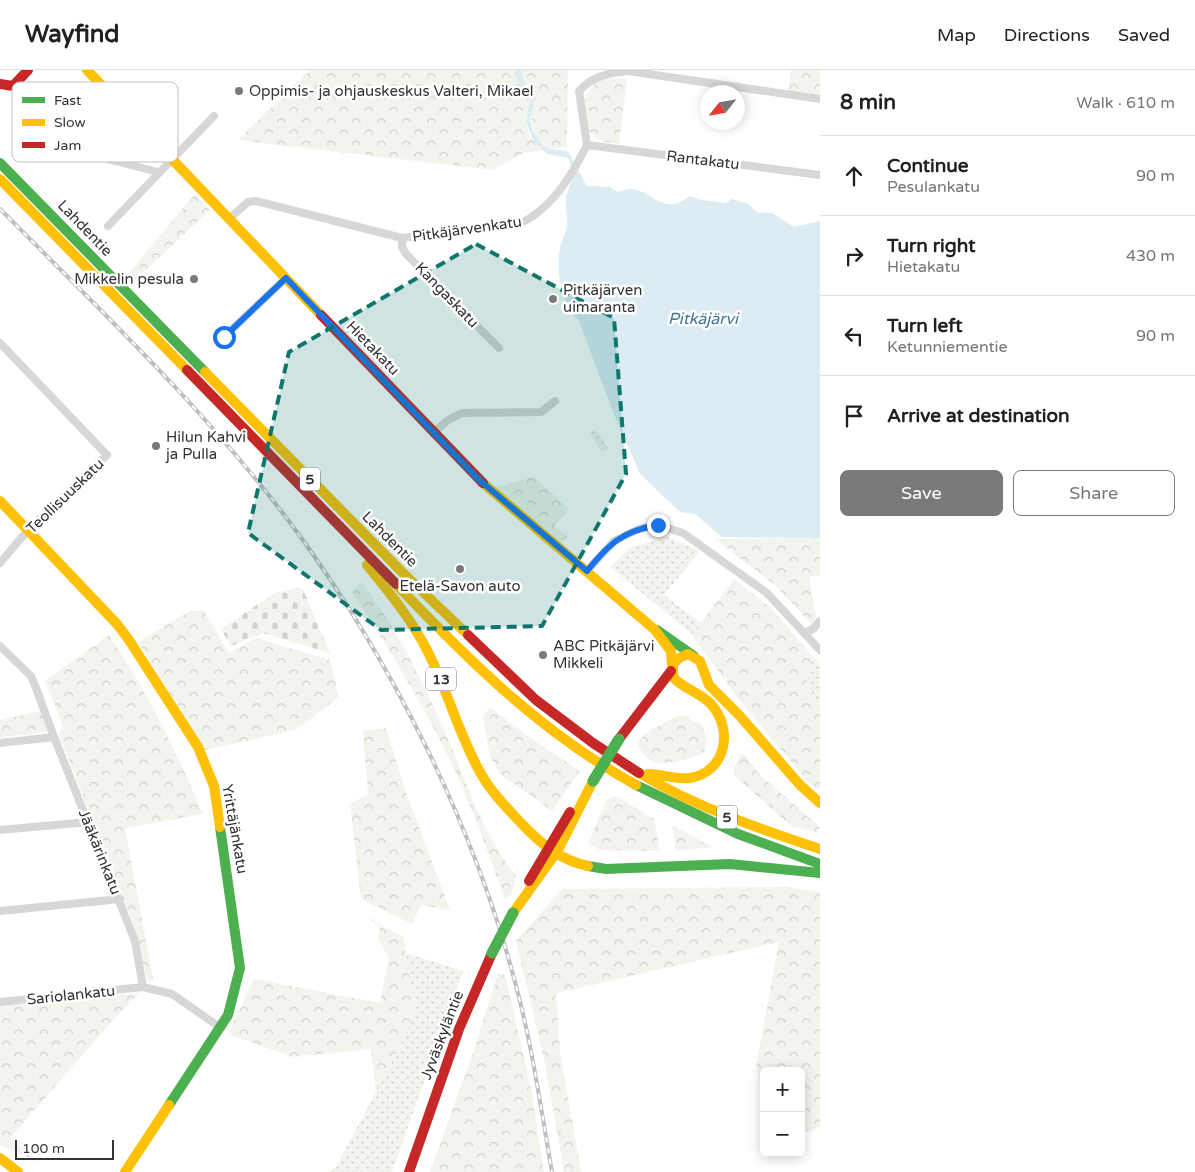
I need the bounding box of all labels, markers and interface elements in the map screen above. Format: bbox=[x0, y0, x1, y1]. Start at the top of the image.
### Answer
text: Wayfind bbox=[25, 20, 120, 49]
text: Map bbox=[937, 24, 976, 46]
text: Directions bbox=[1004, 24, 1090, 46]
text: Saved bbox=[1118, 24, 1170, 46]
legend bbox=[12, 82, 178, 162]
place label: Oppimis- ja ohjauskeskus Valteri, Mikael bbox=[249, 82, 533, 100]
marker: Oppimis- ja ohjauskeskus Valteri, Mikael bbox=[233, 85, 245, 97]
north arrow bbox=[700, 85, 745, 130]
text: 8 min bbox=[840, 90, 896, 115]
text: Fast bbox=[54, 92, 82, 109]
text: Walk · 610 m bbox=[1076, 93, 1175, 113]
text: Slow bbox=[54, 114, 86, 131]
text: Jam bbox=[54, 137, 81, 154]
street label: Rantakatu bbox=[665, 147, 741, 173]
text: Continue bbox=[887, 155, 969, 177]
icon: ahead bbox=[840, 162, 868, 190]
text: 90 m bbox=[1136, 166, 1175, 186]
text: Pesulankatu bbox=[887, 177, 980, 197]
street label: Lahdentie bbox=[54, 196, 116, 260]
street label: Pitkäjärvenkatu bbox=[411, 212, 523, 246]
text: Turn right bbox=[887, 235, 975, 257]
icon: right bbox=[840, 242, 868, 270]
text: 430 m bbox=[1126, 246, 1175, 266]
text: Hietakatu bbox=[887, 257, 960, 277]
street label: Kangaskatu bbox=[411, 259, 483, 331]
place label: Mikkelin pesula bbox=[74, 270, 184, 288]
marker: Mikkelin pesula bbox=[188, 273, 200, 285]
place label: Pitkäjärven uimaranta bbox=[563, 281, 642, 316]
marker: Pitkäjärven uimaranta bbox=[547, 293, 559, 305]
water label: Pitkäjärvi bbox=[668, 309, 740, 329]
text: Turn left bbox=[887, 315, 963, 337]
street label: Hietakatu bbox=[343, 317, 403, 379]
icon: left bbox=[840, 322, 868, 350]
route start bbox=[213, 326, 236, 349]
text: 90 m bbox=[1136, 326, 1175, 346]
text: Ketunniementie bbox=[887, 337, 1008, 357]
icon: arrive bbox=[840, 402, 868, 430]
text: Arrive at destination bbox=[887, 405, 1070, 427]
place label: Hilun Kahvi ja Pulla bbox=[165, 428, 246, 463]
marker: Hilun Kahvi ja Pulla bbox=[150, 440, 162, 452]
street label: Teollisuuskatu bbox=[22, 455, 108, 537]
road number: 5 bbox=[300, 468, 320, 490]
button: Save bbox=[840, 470, 1003, 516]
button: Share bbox=[1013, 470, 1175, 516]
street label: Lahdentie bbox=[359, 508, 421, 570]
route end bbox=[647, 514, 670, 537]
marker: Etelä-Savon auto bbox=[454, 563, 466, 575]
place label: Etelä-Savon auto bbox=[399, 577, 521, 595]
place label: ABC Pitkäjärvi Mikkeli bbox=[553, 637, 654, 672]
marker: ABC Pitkäjärvi Mikkeli bbox=[537, 649, 549, 661]
road number: 13 bbox=[426, 668, 456, 690]
street label: Yrittäjänkatu bbox=[218, 783, 252, 875]
road number: 5 bbox=[717, 806, 737, 829]
street label: Jääkärinkatu bbox=[75, 807, 125, 897]
street label: Sariolankatu bbox=[26, 981, 116, 1009]
street label: Jyväskyläntie bbox=[417, 988, 467, 1082]
map controls bbox=[760, 1067, 805, 1157]
button: + bbox=[760, 1067, 805, 1112]
button: − bbox=[760, 1112, 805, 1157]
scale bar bbox=[15, 1137, 114, 1160]
text: 100 m bbox=[22, 1140, 65, 1157]

